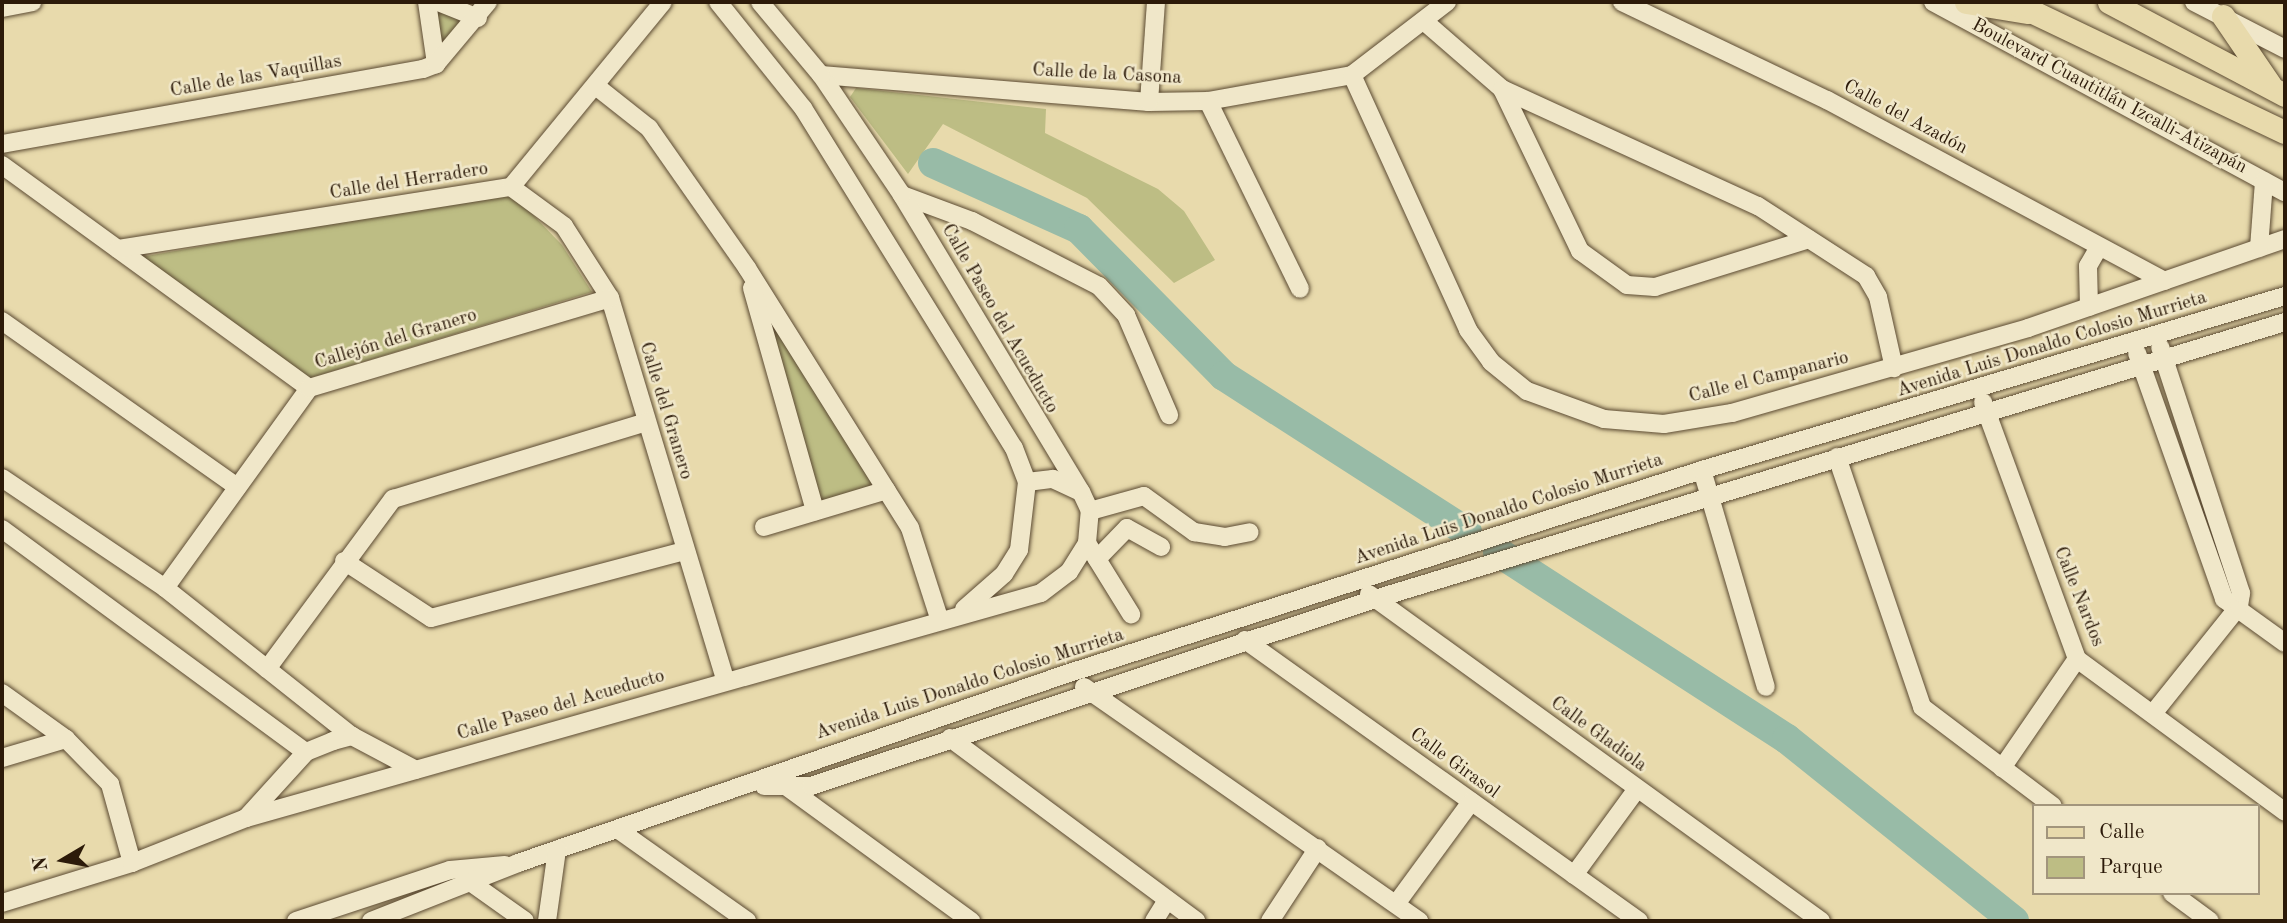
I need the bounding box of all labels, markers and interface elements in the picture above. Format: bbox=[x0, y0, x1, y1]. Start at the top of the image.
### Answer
street label: Boulevard Cuautitlán Izcalli-Atizapán bbox=[1967, 14, 2251, 180]
street label: Calle de las Vaquillas bbox=[168, 51, 344, 103]
street label: Calle de la Casona bbox=[1032, 60, 1182, 90]
street label: Calle del Azadón bbox=[1839, 76, 1971, 160]
street label: Calle del Herradero bbox=[328, 158, 490, 206]
street label: Calle Paseo del Acueducto bbox=[935, 220, 1063, 418]
street label: Avenida Luis Donaldo Colosio Murrieta bbox=[1894, 287, 2210, 403]
street label: Callejón del Granero bbox=[312, 304, 480, 376]
street label: Calle del Granero bbox=[633, 339, 697, 483]
street label: Calle el Campanario bbox=[1687, 347, 1851, 409]
street label: Avenida Luis Donaldo Colosio Murrieta bbox=[1352, 449, 1666, 571]
street label: Calle Nardos bbox=[2048, 544, 2108, 650]
street label: Avenida Luis Donaldo Colosio Murrieta bbox=[813, 624, 1127, 746]
street label: Calle Paseo del Acueducto bbox=[455, 665, 667, 747]
street label: Calle Gladiola bbox=[1545, 692, 1651, 778]
street label: Calle Girasol bbox=[1405, 724, 1503, 804]
legend bbox=[2032, 804, 2259, 895]
text: Calle bbox=[2099, 822, 2144, 843]
north arrow bbox=[28, 825, 98, 895]
text: N bbox=[31, 855, 52, 873]
text: Parque bbox=[2099, 857, 2163, 878]

